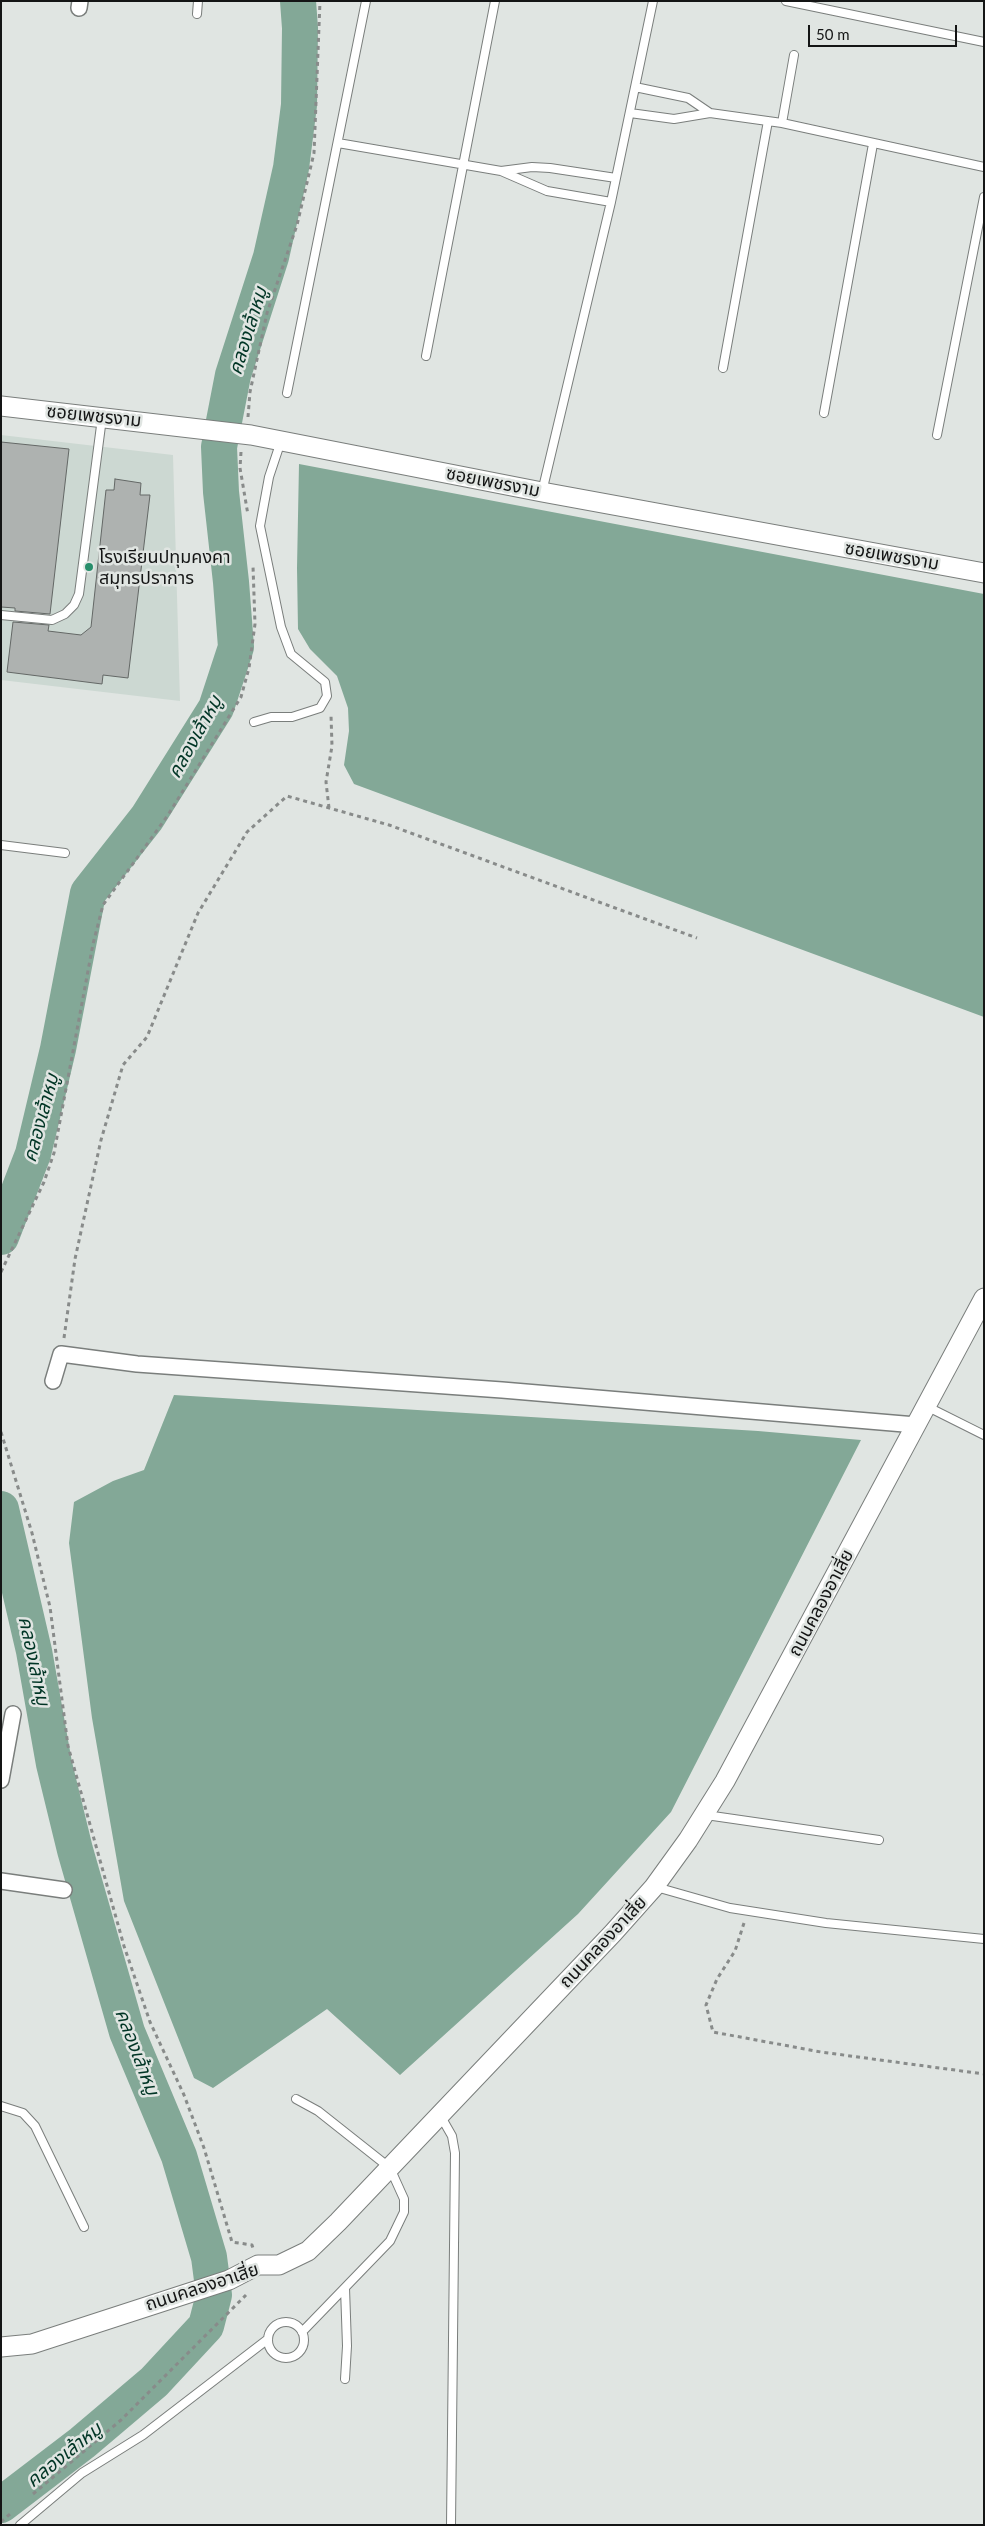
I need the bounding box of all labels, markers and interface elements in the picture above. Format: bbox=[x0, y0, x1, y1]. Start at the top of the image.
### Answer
scale bar bbox=[810, 15, 959, 47]
text: 50 m bbox=[816, 25, 850, 43]
water label: คลองเล้าหมู bbox=[224, 284, 272, 378]
street label: ซอยเพชรงาม bbox=[46, 400, 142, 432]
street label: ซอยเพชรงาม bbox=[444, 462, 542, 502]
street label: ซอยเพชรงาม bbox=[843, 537, 941, 575]
place label: โรงเรียนปทุมคงคา สมุทรปราการ bbox=[99, 546, 230, 588]
marker: โรงเรียนปทุมคงคา สมุทรปราการ bbox=[83, 561, 95, 573]
water label: คลองเล้าหมู bbox=[163, 692, 227, 782]
water label: คลองเล้าหมู bbox=[18, 1071, 64, 1165]
street label: ถนนคลองอาเสี่ย bbox=[784, 1546, 858, 1660]
water label: คลองเล้าหมู bbox=[13, 1614, 55, 1708]
street label: ถนนคลองอาเสี่ย bbox=[555, 1891, 651, 1993]
water label: คลองเล้าหมู bbox=[110, 2006, 164, 2098]
street label: ถนนคลองอาเสี่ย bbox=[143, 2258, 261, 2316]
water label: คลองเล้าหมู bbox=[22, 2418, 106, 2492]

